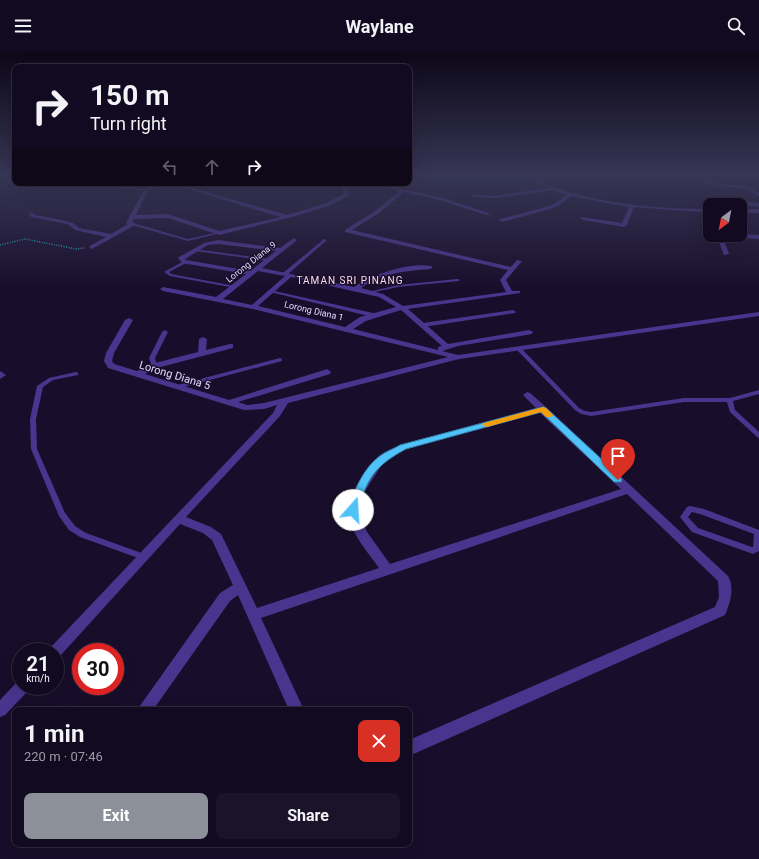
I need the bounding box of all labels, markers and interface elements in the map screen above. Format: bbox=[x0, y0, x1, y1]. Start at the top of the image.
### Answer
icon: menu bbox=[12, 15, 34, 37]
icon: search bbox=[725, 15, 747, 37]
text: Waylane bbox=[345, 16, 414, 37]
text: 150 m bbox=[90, 79, 169, 112]
icon: right bbox=[24, 80, 76, 132]
text: Turn right bbox=[90, 113, 167, 134]
icon: left bbox=[159, 156, 181, 178]
icon: ahead bbox=[201, 156, 223, 178]
icon: right bbox=[243, 156, 265, 178]
north arrow bbox=[703, 198, 747, 242]
map controls bbox=[703, 198, 747, 242]
street label: Lorong Diana 9 bbox=[224, 239, 278, 285]
district label: TAMAN SRI PINANG bbox=[296, 275, 404, 286]
street label: Lorong Diana 1 bbox=[283, 299, 345, 323]
street label: Lorong Diana 5 bbox=[138, 358, 212, 393]
pin bbox=[601, 439, 635, 480]
icon: arrive bbox=[607, 445, 629, 467]
position arrow bbox=[332, 489, 374, 531]
speed limit sign: 30 bbox=[72, 643, 124, 695]
text: 21 bbox=[27, 652, 49, 676]
text: km/h bbox=[26, 673, 50, 684]
text: 1 min bbox=[24, 720, 84, 748]
button: close bbox=[358, 720, 400, 762]
text: 220 m · 07:46 bbox=[24, 749, 103, 764]
button: Exit bbox=[24, 793, 208, 839]
button: Share bbox=[216, 793, 400, 839]

